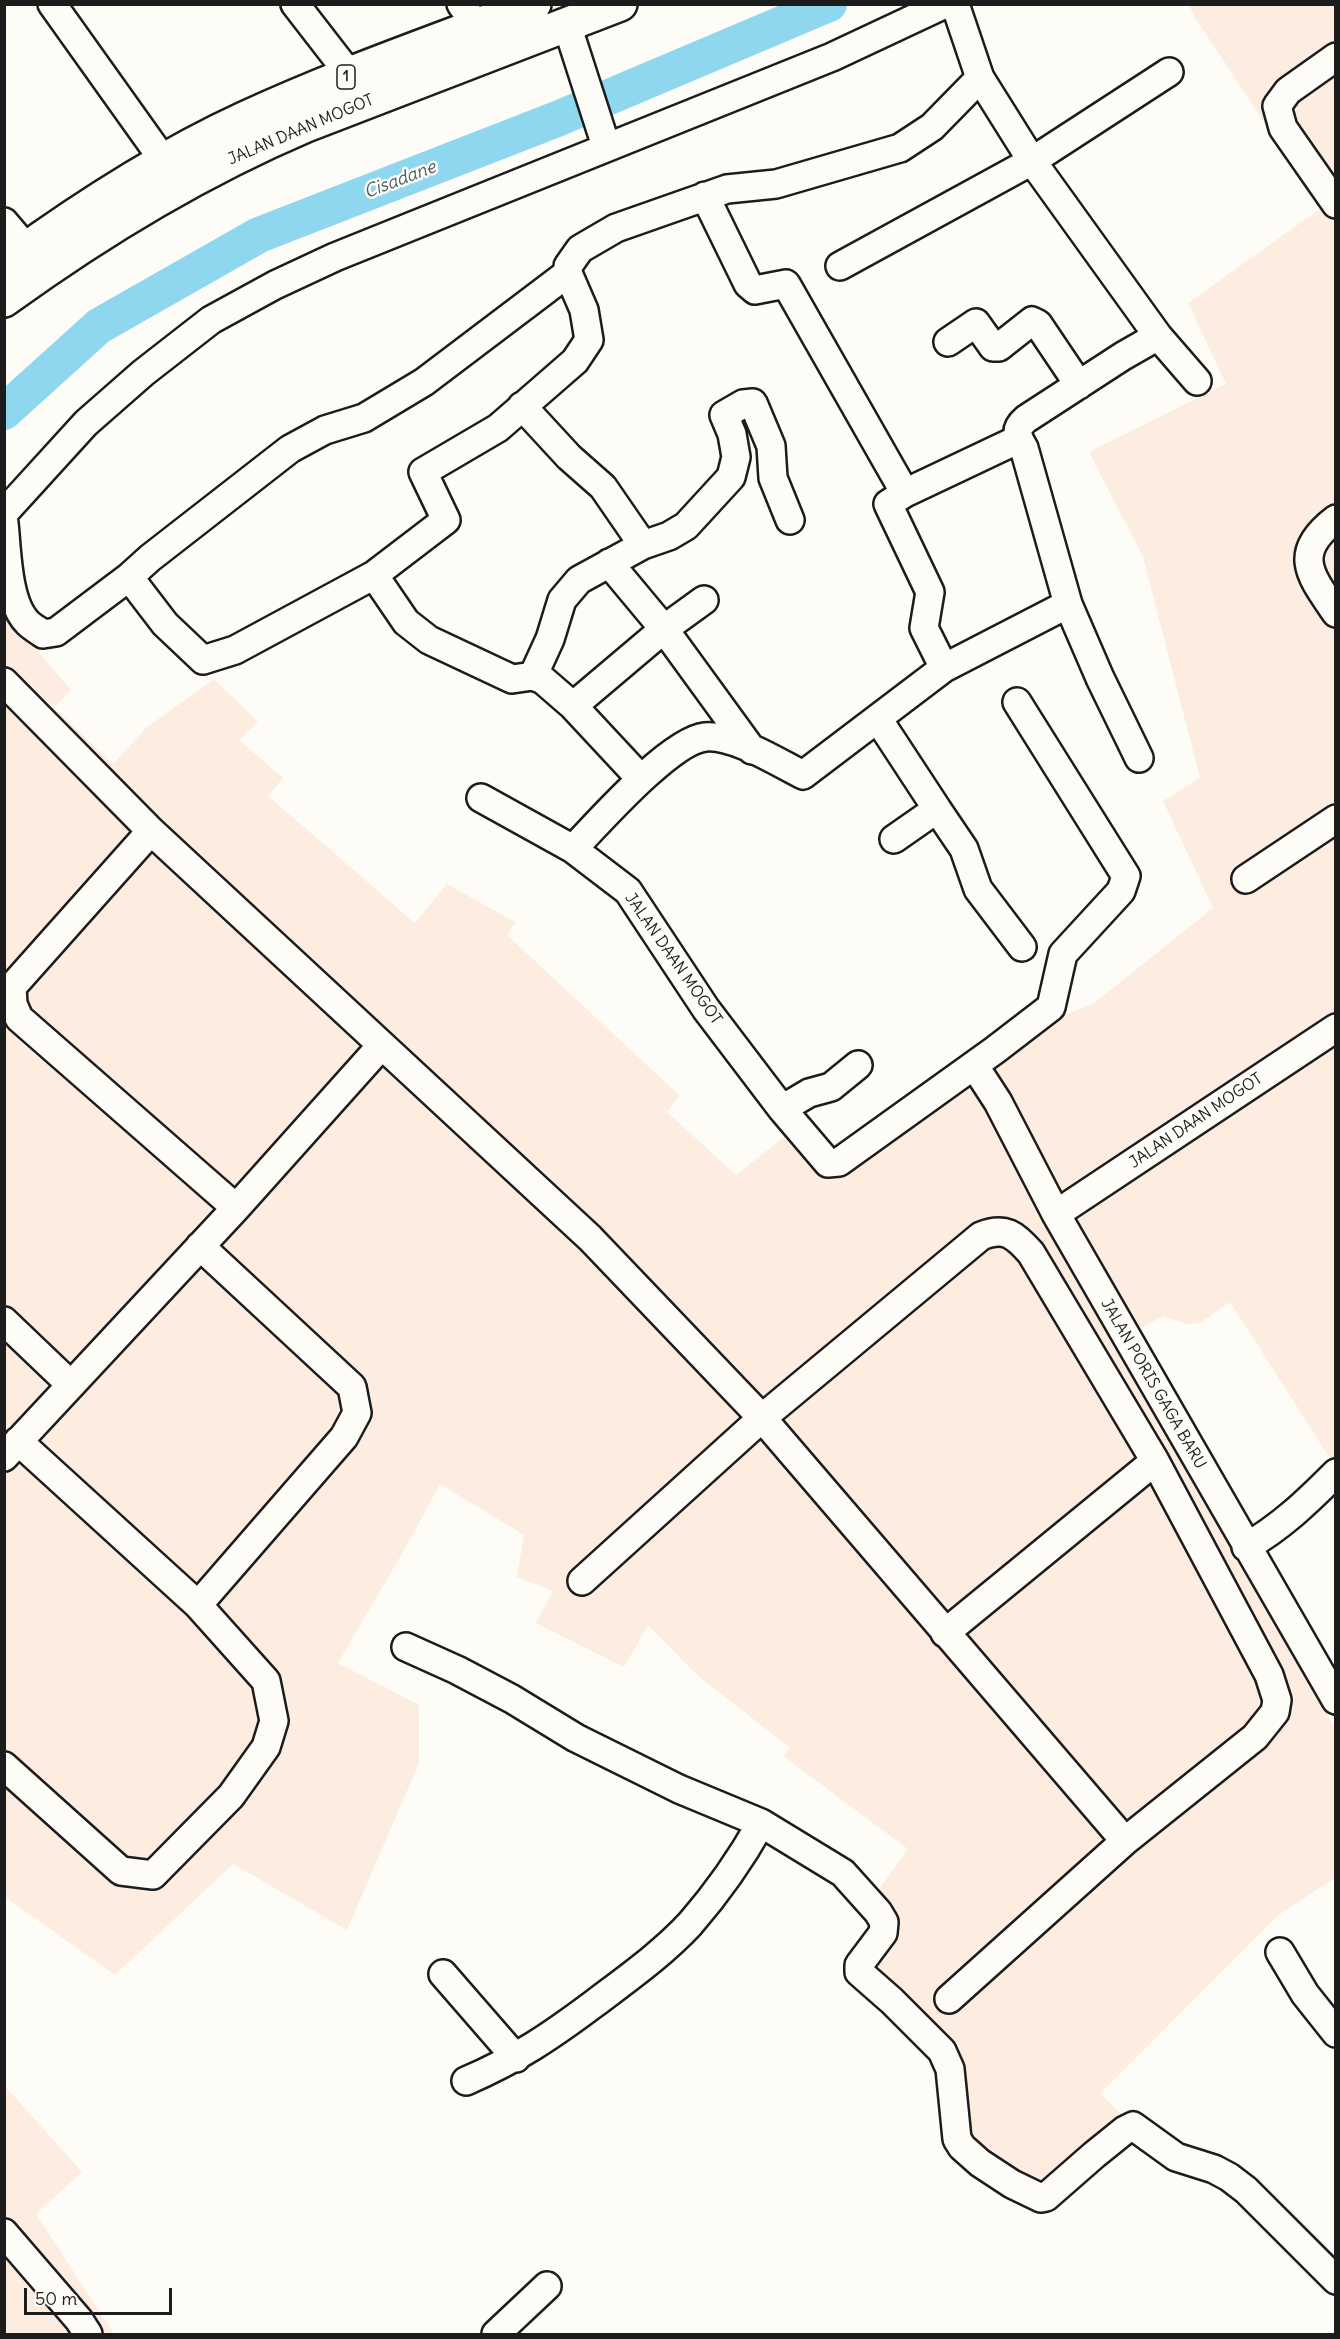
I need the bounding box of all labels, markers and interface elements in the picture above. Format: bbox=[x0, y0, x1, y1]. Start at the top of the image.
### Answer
road number: 1 bbox=[337, 65, 355, 89]
street label: JALAN DAAN MOGOT bbox=[225, 91, 377, 169]
water label: Cisadane bbox=[361, 156, 439, 204]
street label: JALAN DAAN MOGOT bbox=[620, 889, 726, 1029]
street label: JALAN DAAN MOGOT bbox=[1126, 1069, 1266, 1173]
street label: JALAN PORIS GAGA BARU bbox=[1096, 1295, 1210, 1473]
scale bar bbox=[27, 2276, 176, 2314]
text: 50 m bbox=[35, 2287, 77, 2310]

